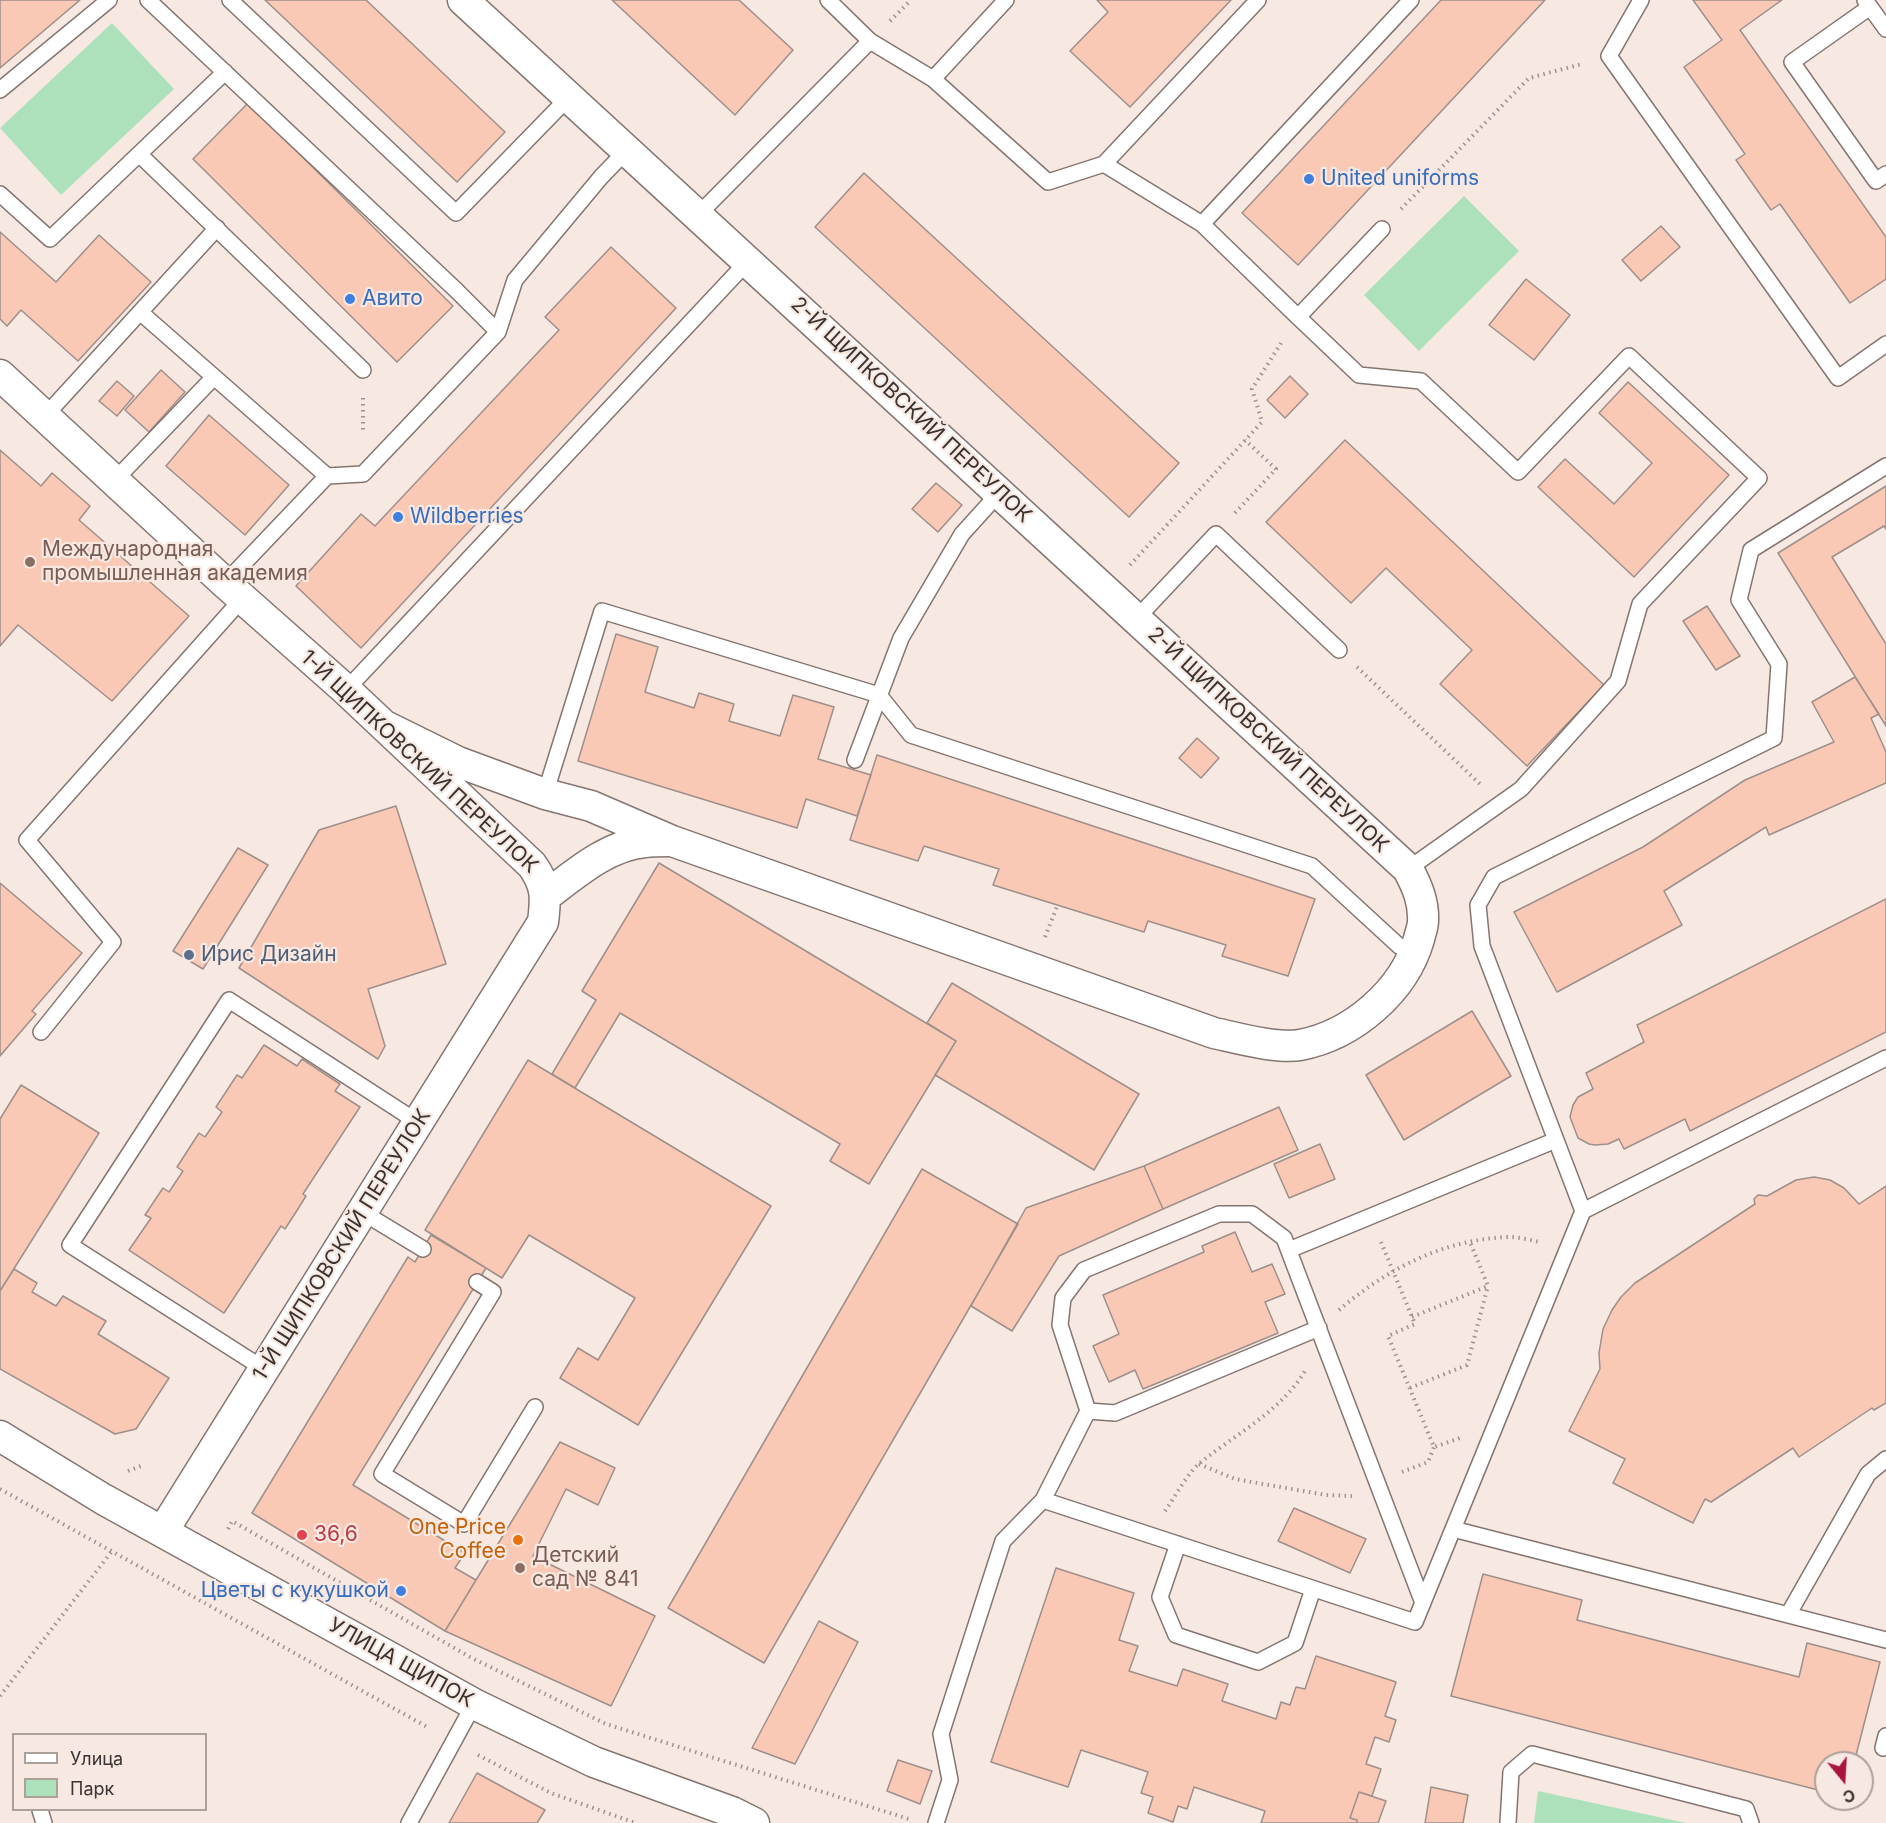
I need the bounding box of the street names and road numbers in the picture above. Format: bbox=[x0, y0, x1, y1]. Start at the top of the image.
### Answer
street label: 2-Й ЩИПКОВСКИЙ ПЕРЕУЛОК bbox=[786, 292, 1036, 528]
street label: 2-Й ЩИПКОВСКИЙ ПЕРЕУЛОК bbox=[1143, 622, 1393, 858]
street label: 1-Й ЩИПКОВСКИЙ ПЕРЕУЛОК bbox=[295, 645, 543, 879]
street label: 1-Й ЩИПКОВСКИЙ ПЕРЕУЛОК bbox=[248, 1105, 436, 1385]
street label: УЛИЦА ЩИПОК bbox=[324, 1613, 478, 1713]

